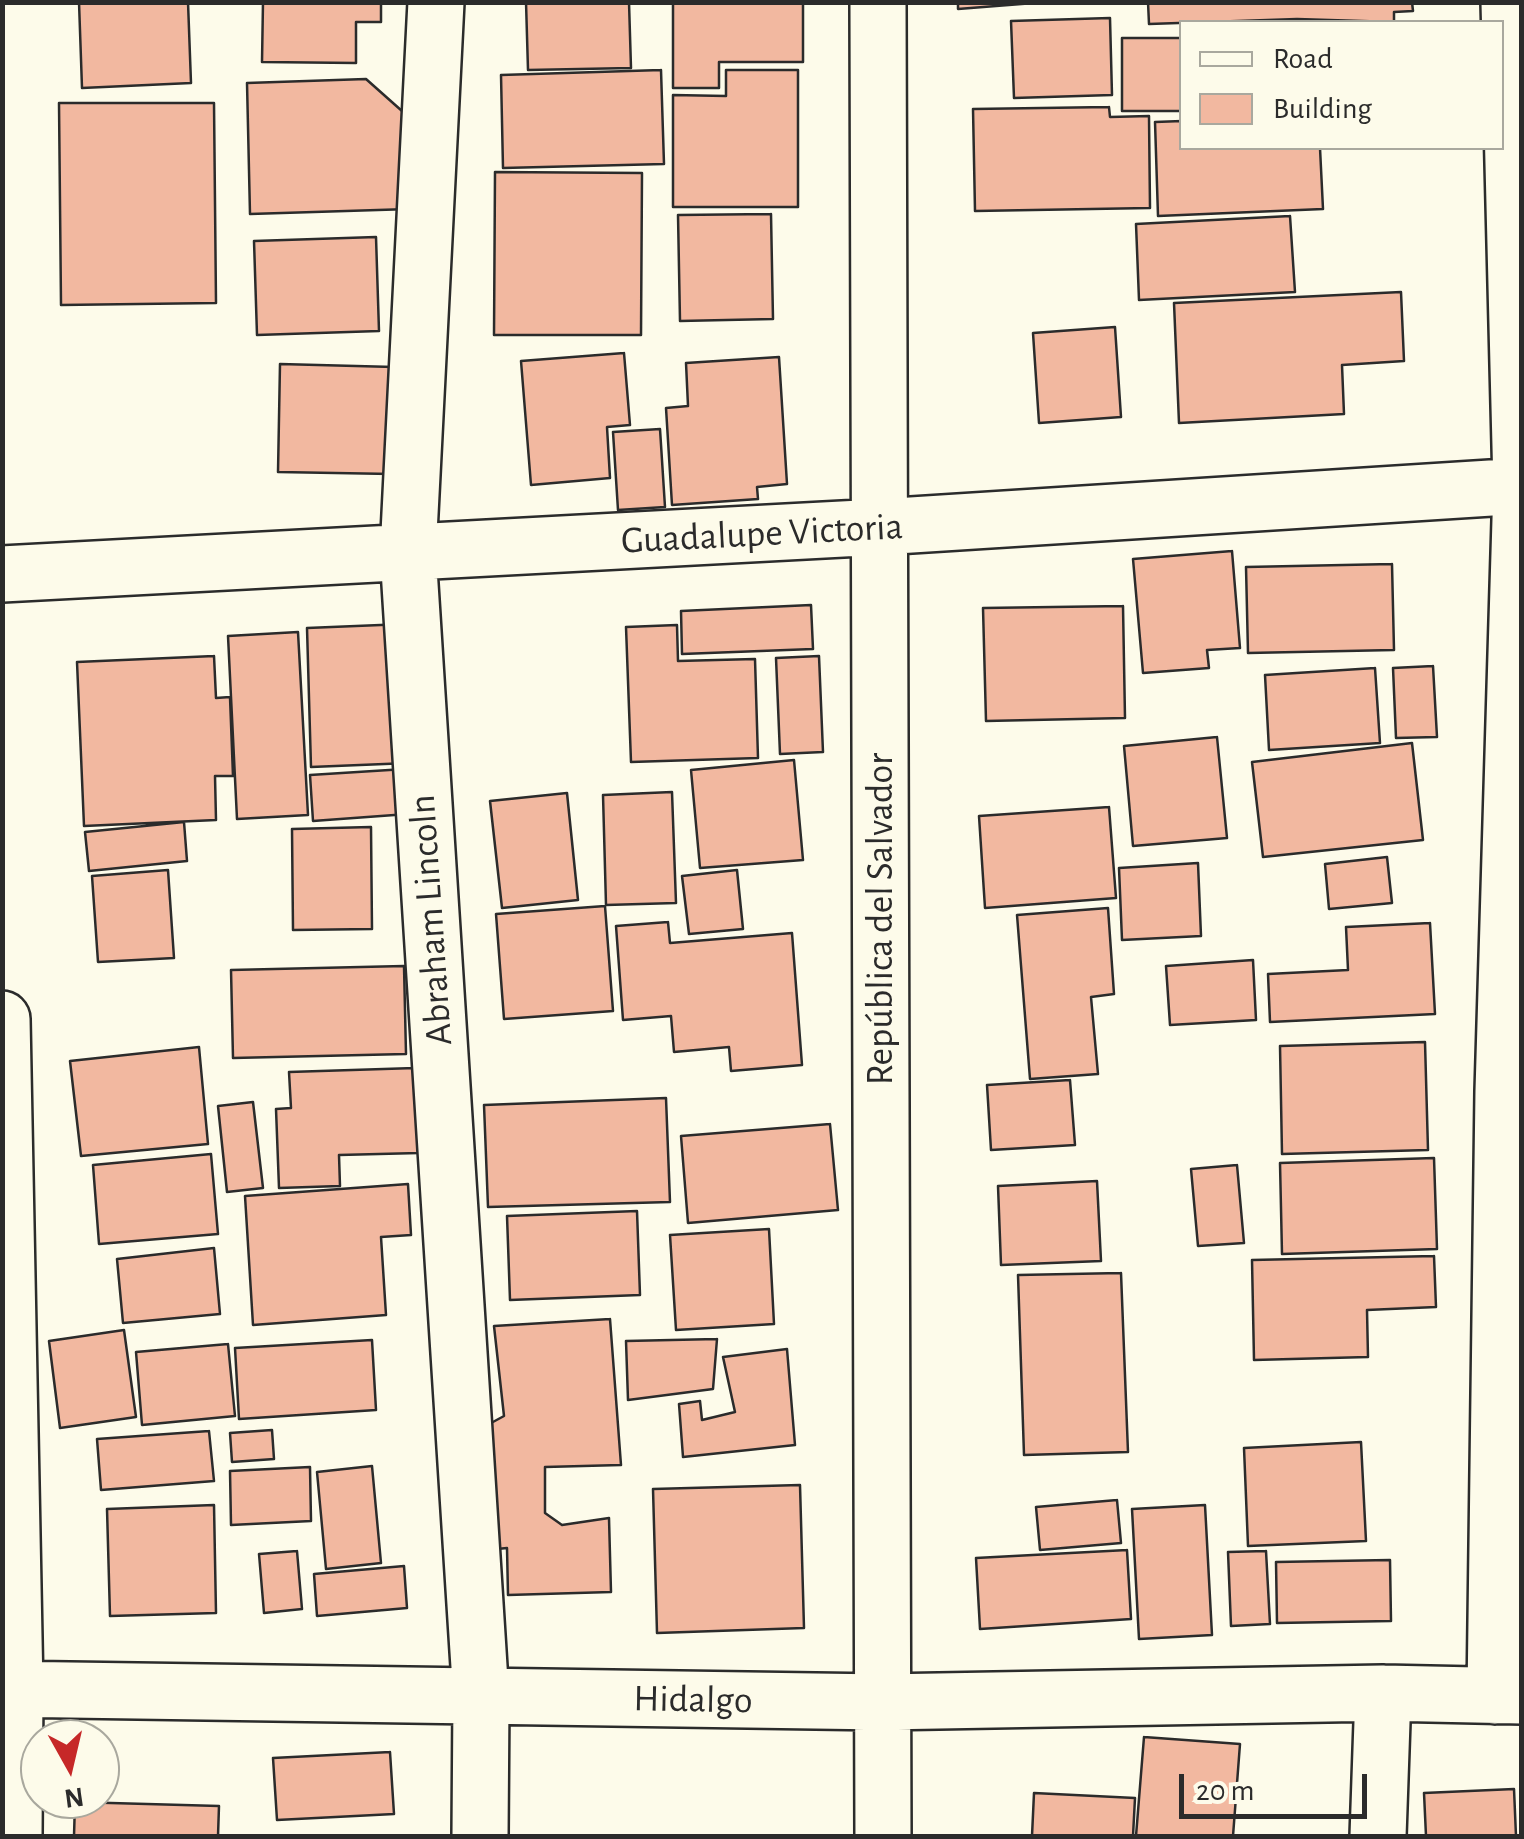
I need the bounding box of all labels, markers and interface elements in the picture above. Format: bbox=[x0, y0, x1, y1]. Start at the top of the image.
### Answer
legend bbox=[1179, 20, 1504, 150]
text: Road bbox=[1273, 44, 1333, 74]
text: Building bbox=[1273, 94, 1372, 124]
street label: Guadalupe Victoria bbox=[620, 504, 904, 564]
street label: República del Salvador bbox=[858, 753, 904, 1085]
street label: Abraham Lincoln bbox=[399, 793, 463, 1047]
street label: Hidalgo bbox=[633, 1676, 753, 1724]
north arrow bbox=[20, 1719, 120, 1819]
scale bar bbox=[1184, 1754, 1372, 1816]
text: 20 m bbox=[1196, 1776, 1254, 1806]
text: N bbox=[62, 1782, 85, 1812]

